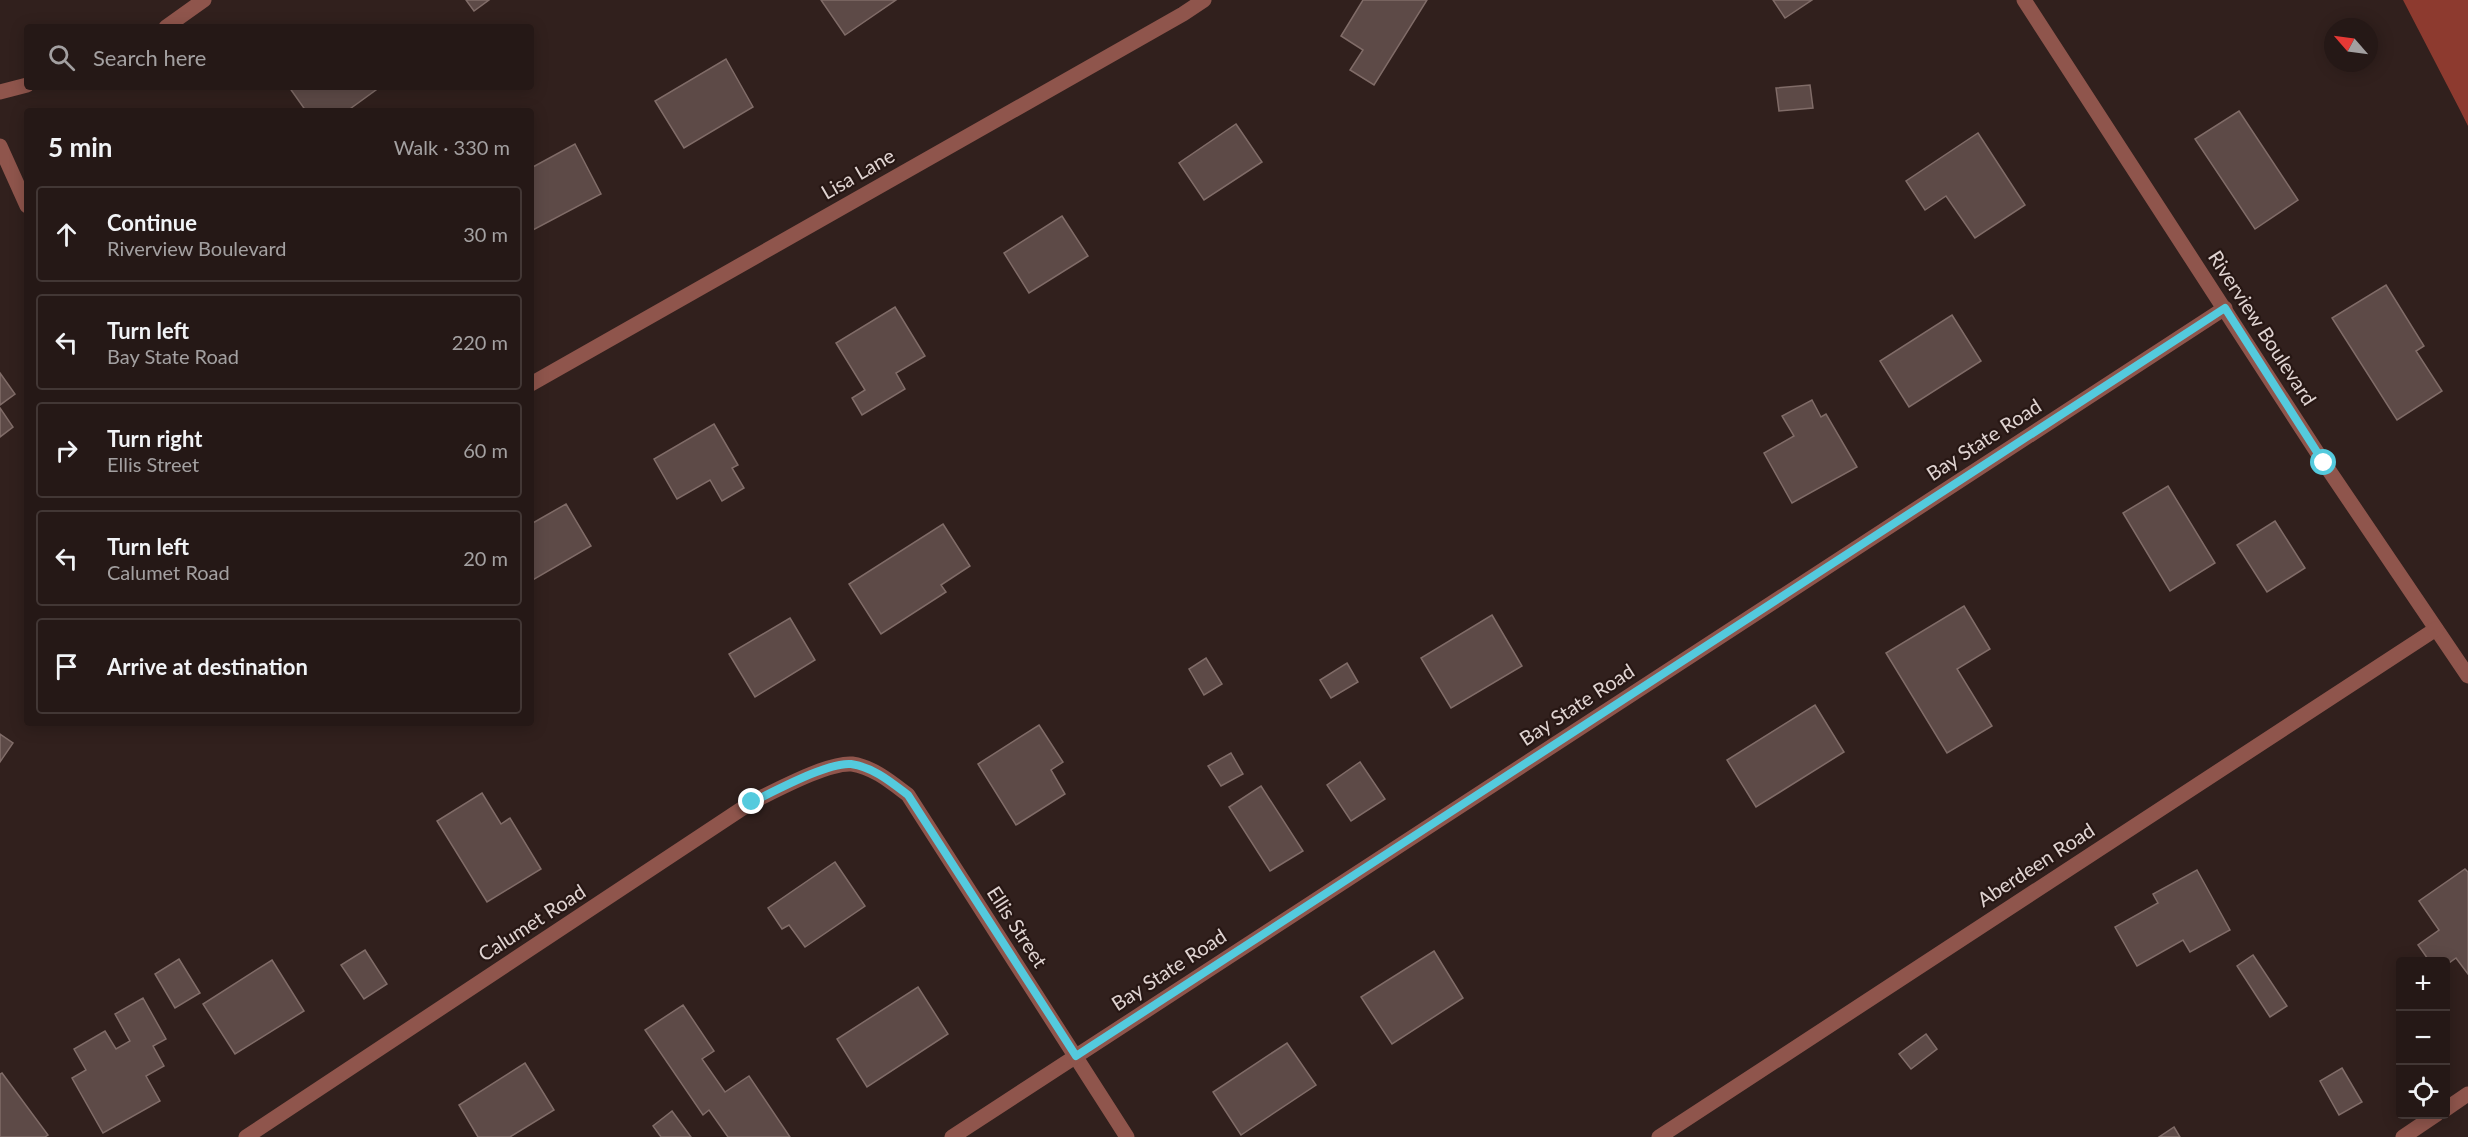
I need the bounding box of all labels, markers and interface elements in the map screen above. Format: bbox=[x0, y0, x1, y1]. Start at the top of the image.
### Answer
north arrow bbox=[2324, 18, 2378, 72]
search box bbox=[24, 24, 534, 90]
icon: search bbox=[45, 41, 78, 74]
text: Search here bbox=[93, 44, 206, 71]
text: 5 min bbox=[48, 131, 112, 163]
text: Walk · 330 m bbox=[394, 135, 510, 159]
street label: Lisa Lane bbox=[817, 143, 898, 204]
text: Continue bbox=[107, 209, 197, 236]
icon: ahead bbox=[50, 218, 83, 251]
text: 30 m bbox=[463, 222, 508, 246]
text: Riverview Boulevard bbox=[107, 236, 287, 260]
street label: Riverview Boulevard bbox=[2204, 246, 2322, 409]
text: Turn left bbox=[107, 317, 189, 344]
icon: left bbox=[50, 326, 83, 359]
text: 220 m bbox=[452, 330, 508, 354]
text: Bay State Road bbox=[107, 344, 239, 368]
street label: Bay State Road bbox=[1922, 393, 2045, 485]
text: Turn right bbox=[107, 425, 202, 452]
icon: right bbox=[50, 434, 83, 467]
text: 60 m bbox=[463, 438, 508, 462]
route start bbox=[2310, 449, 2336, 475]
text: Ellis Street bbox=[107, 452, 199, 476]
text: Turn left bbox=[107, 533, 189, 560]
icon: left bbox=[50, 542, 83, 575]
text: 20 m bbox=[463, 546, 508, 570]
text: Calumet Road bbox=[107, 560, 230, 584]
icon: arrive bbox=[50, 650, 83, 683]
text: Arrive at destination bbox=[107, 653, 308, 680]
street label: Bay State Road bbox=[1515, 658, 1638, 750]
route end bbox=[738, 788, 764, 814]
street label: Aberdeen Road bbox=[1972, 817, 2099, 911]
street label: Calumet Road bbox=[473, 879, 589, 966]
street label: Ellis Street bbox=[983, 881, 1053, 972]
street label: Bay State Road bbox=[1107, 923, 1230, 1015]
map controls bbox=[2396, 957, 2450, 1119]
button: + bbox=[2396, 957, 2450, 1011]
button: − bbox=[2396, 1011, 2450, 1065]
button: locate bbox=[2396, 1065, 2450, 1119]

